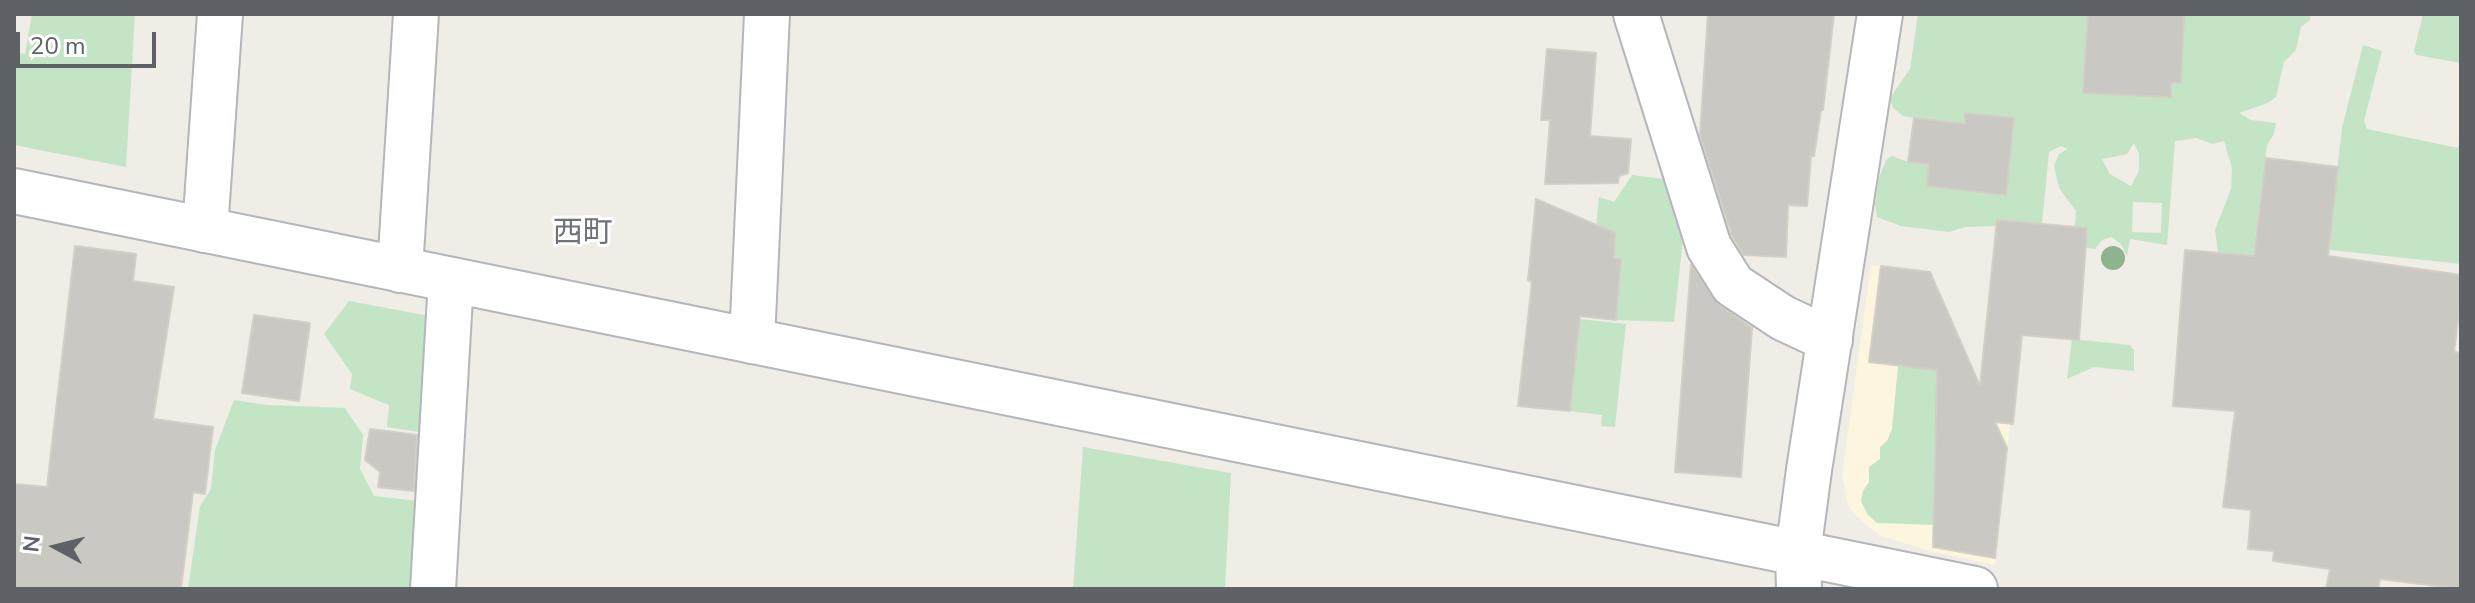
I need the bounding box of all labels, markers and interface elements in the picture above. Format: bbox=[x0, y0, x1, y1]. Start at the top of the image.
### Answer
scale bar bbox=[20, 16, 160, 66]
text: 20 m bbox=[30, 30, 86, 62]
district label: 西町 bbox=[553, 217, 613, 253]
north arrow bbox=[16, 507, 96, 587]
text: N bbox=[16, 534, 48, 554]

